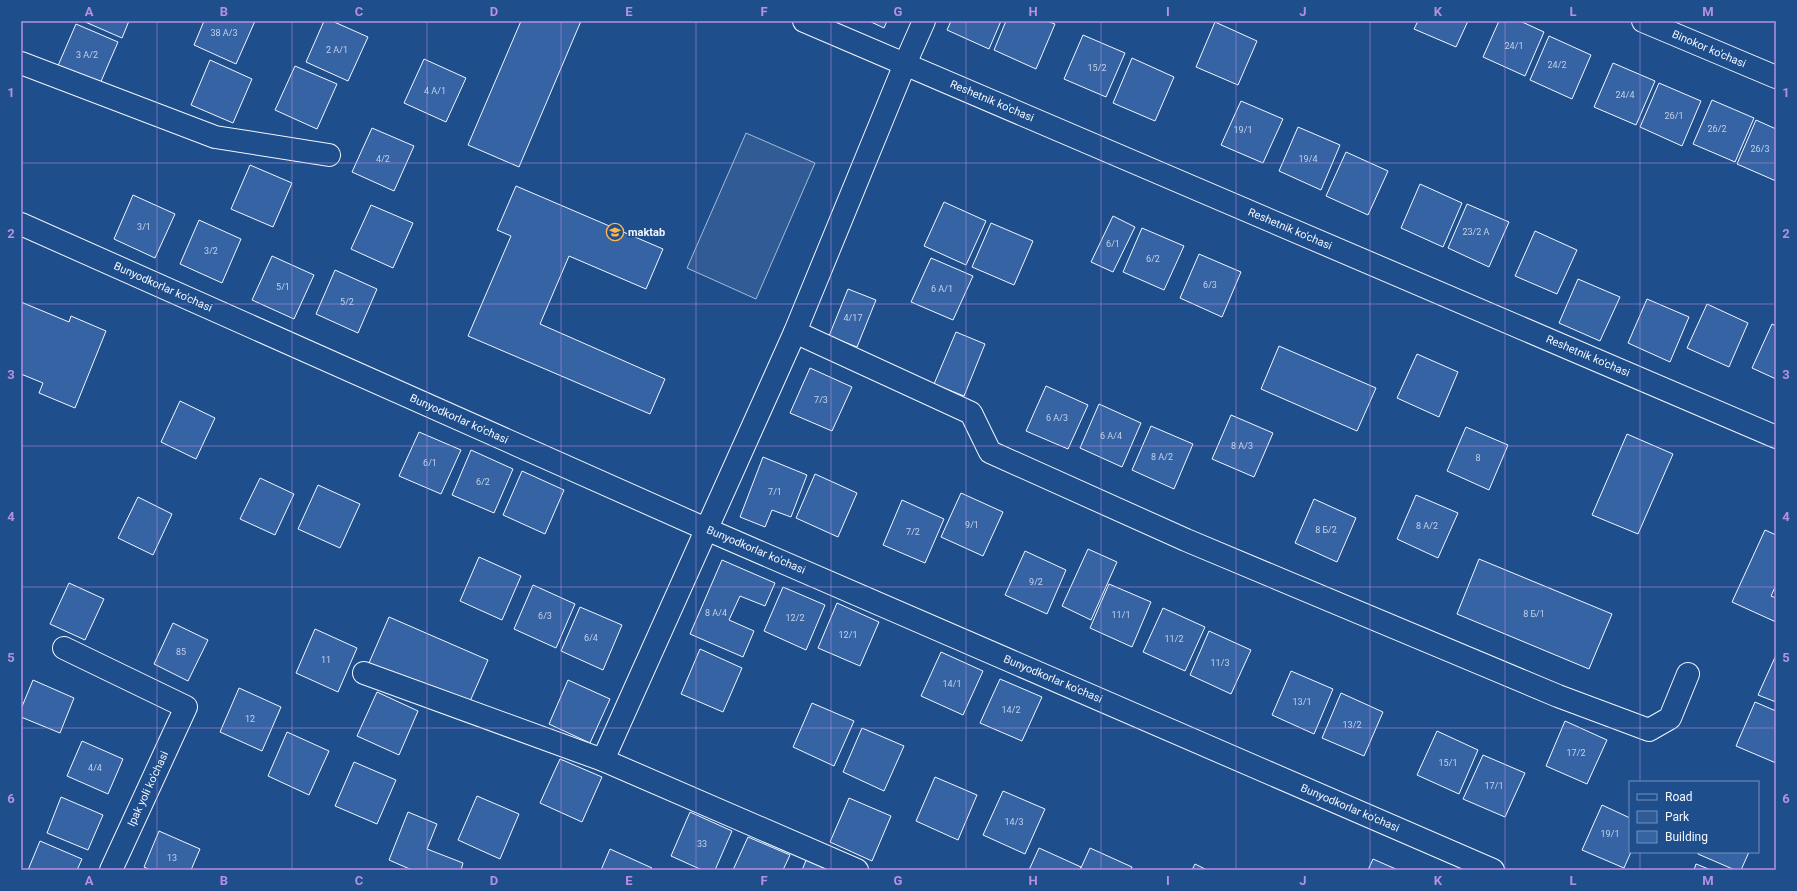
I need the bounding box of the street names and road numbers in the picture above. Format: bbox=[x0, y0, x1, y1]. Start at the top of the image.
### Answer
street label: Binokor ko'chasi bbox=[1670, 28, 1748, 70]
street label: Reshetnik ko'chasi bbox=[948, 77, 1036, 125]
street label: Reshetnik ko'chasi bbox=[1246, 205, 1334, 253]
street label: Bunyodkorlar ko'chasi bbox=[112, 259, 214, 315]
street label: Reshetnik ko'chasi bbox=[1544, 332, 1632, 380]
street label: Bunyodkorlar ko'chasi bbox=[408, 391, 510, 447]
street label: Bunyodkorlar ko'chasi bbox=[705, 523, 807, 577]
street label: Bunyodkorlar ko'chasi bbox=[1002, 652, 1104, 706]
street label: Ipak yoli ko'chasi bbox=[125, 749, 171, 829]
street label: Bunyodkorlar ko'chasi bbox=[1299, 781, 1401, 835]

